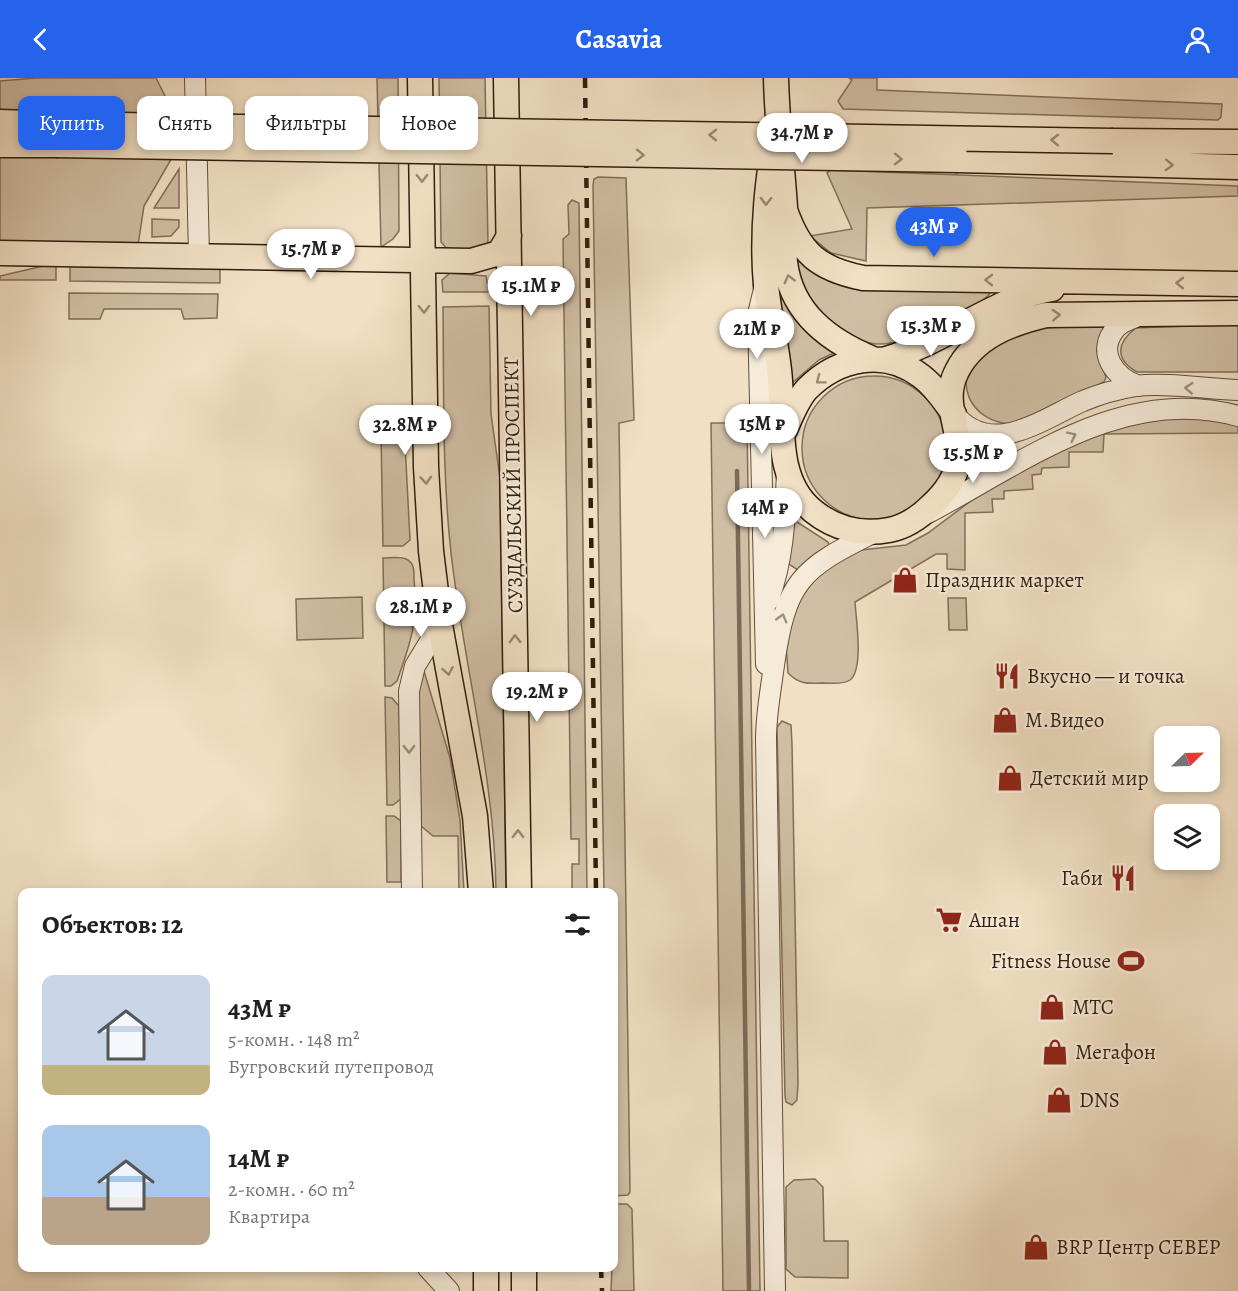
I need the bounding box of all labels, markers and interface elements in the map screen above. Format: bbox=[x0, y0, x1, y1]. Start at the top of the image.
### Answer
text: Casavia bbox=[576, 21, 662, 57]
icon: back bbox=[24, 23, 57, 56]
icon: person bbox=[1181, 23, 1214, 56]
chip: Купить bbox=[18, 96, 125, 150]
chip: Снять bbox=[137, 96, 233, 150]
chip: Фильтры bbox=[245, 96, 368, 150]
chip: Новое bbox=[380, 96, 478, 150]
pin: 34.7M ₽ bbox=[747, 113, 857, 164]
text: 34.7M ₽ bbox=[771, 119, 833, 146]
one-way arrow bbox=[708, 129, 717, 141]
one-way arrow bbox=[1050, 134, 1059, 146]
one-way arrow bbox=[635, 149, 644, 161]
one-way arrow bbox=[893, 153, 902, 165]
one-way arrow bbox=[1164, 158, 1173, 171]
one-way arrow bbox=[416, 174, 428, 183]
one-way arrow bbox=[759, 197, 772, 206]
pin: 43M ₽ bbox=[892, 207, 976, 258]
text: 43M ₽ bbox=[910, 213, 958, 240]
pin: 15.7M ₽ bbox=[256, 229, 366, 280]
text: 15.7M ₽ bbox=[281, 235, 341, 262]
pin: 15.1M ₽ bbox=[476, 266, 586, 317]
text: 15.1M ₽ bbox=[502, 272, 560, 299]
one-way arrow bbox=[784, 274, 796, 285]
one-way arrow bbox=[984, 274, 993, 287]
one-way arrow bbox=[1175, 277, 1184, 289]
one-way arrow bbox=[418, 305, 430, 314]
pin: 15.3M ₽ bbox=[876, 306, 986, 357]
one-way arrow bbox=[1051, 308, 1060, 321]
pin: 21M ₽ bbox=[715, 309, 799, 360]
text: 15.3M ₽ bbox=[901, 312, 961, 339]
text: 21M ₽ bbox=[733, 315, 781, 342]
street label: СУЗДАЛЬСКИЙ ПРОСПЕКТ bbox=[497, 356, 529, 613]
one-way arrow bbox=[815, 372, 826, 383]
one-way arrow bbox=[1184, 382, 1193, 394]
pin: 15M ₽ bbox=[720, 404, 804, 455]
pin: 32.8M ₽ bbox=[350, 405, 460, 456]
text: 15M ₽ bbox=[739, 410, 785, 437]
text: 32.8M ₽ bbox=[373, 411, 437, 438]
one-way arrow bbox=[1066, 431, 1077, 443]
pin: 15.5M ₽ bbox=[918, 433, 1028, 484]
text: 15.5M ₽ bbox=[943, 439, 1003, 466]
one-way arrow bbox=[420, 475, 433, 484]
pin: 14M ₽ bbox=[723, 488, 807, 539]
text: 14M ₽ bbox=[741, 494, 789, 521]
shop icon: Праздник маркет bbox=[890, 565, 920, 595]
place label: Праздник маркет bbox=[925, 566, 1084, 594]
pin: 28.1M ₽ bbox=[366, 587, 476, 638]
text: 28.1M ₽ bbox=[390, 593, 452, 620]
one-way arrow bbox=[775, 613, 787, 624]
one-way arrow bbox=[509, 635, 521, 644]
restaurant icon: Вкусно — и точка bbox=[992, 661, 1022, 691]
place label: Вкусно — и точка bbox=[1027, 662, 1185, 690]
one-way arrow bbox=[442, 667, 454, 676]
pin: 19.2M ₽ bbox=[482, 672, 592, 723]
text: 19.2M ₽ bbox=[506, 678, 568, 705]
shop icon: М.Видео bbox=[990, 705, 1020, 735]
place label: М.Видео bbox=[1025, 706, 1104, 734]
north arrow bbox=[1154, 726, 1220, 792]
map controls bbox=[1154, 726, 1220, 870]
one-way arrow bbox=[403, 745, 415, 754]
shop icon: Детский мир bbox=[995, 763, 1025, 793]
place label: Детский мир bbox=[1030, 764, 1149, 792]
button: layers bbox=[1154, 804, 1220, 870]
one-way arrow bbox=[512, 830, 524, 839]
restaurant icon: Габи bbox=[1108, 863, 1138, 893]
place label: Габи bbox=[1061, 864, 1103, 892]
supermarket icon: Ашан bbox=[934, 905, 964, 935]
place label: Ашан bbox=[968, 906, 1020, 934]
text: Объектов: 12 bbox=[42, 907, 183, 942]
icon: filters bbox=[561, 908, 594, 941]
sports icon: Fitness House bbox=[1116, 946, 1146, 976]
place label: Fitness House bbox=[991, 947, 1111, 975]
text: 43M ₽ bbox=[228, 991, 291, 1026]
shop icon: МТС bbox=[1037, 992, 1067, 1022]
place label: МТС bbox=[1072, 993, 1114, 1021]
icon: home bbox=[90, 999, 162, 1071]
text: 5-комн. · 148 m² bbox=[228, 1026, 360, 1053]
shop icon: Мегафон bbox=[1040, 1037, 1070, 1067]
place label: Мегафон bbox=[1075, 1038, 1156, 1066]
text: Бугровский путепровод bbox=[228, 1053, 434, 1080]
shop icon: DNS bbox=[1044, 1085, 1074, 1115]
place label: DNS bbox=[1079, 1086, 1120, 1114]
text: 14M ₽ bbox=[228, 1141, 289, 1176]
icon: home bbox=[90, 1149, 162, 1221]
text: 2-комн. · 60 m² bbox=[228, 1176, 355, 1203]
text: Квартира bbox=[228, 1203, 310, 1230]
shop icon: BRP Центр СЕВЕР bbox=[1021, 1232, 1051, 1262]
place label: BRP Центр СЕВЕР bbox=[1056, 1233, 1221, 1261]

